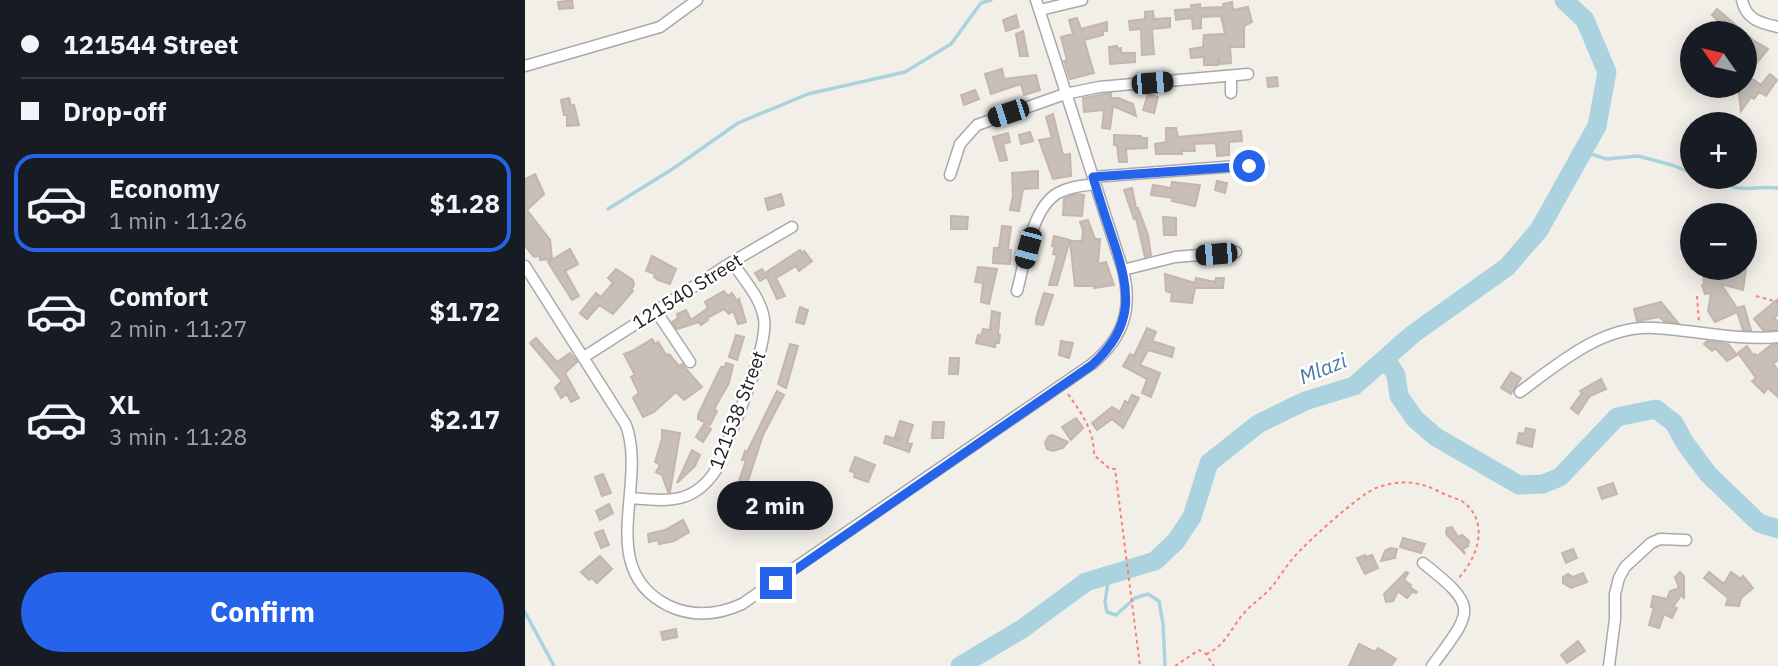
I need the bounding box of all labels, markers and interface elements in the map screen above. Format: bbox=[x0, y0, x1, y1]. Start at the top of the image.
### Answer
north arrow bbox=[1680, 21, 1757, 98]
map controls bbox=[1680, 21, 1757, 280]
text: 121544 Street bbox=[63, 27, 238, 61]
car bbox=[1131, 71, 1174, 95]
text: Drop-off bbox=[63, 94, 166, 128]
car bbox=[985, 97, 1032, 129]
button: + bbox=[1680, 112, 1757, 189]
route start bbox=[1233, 150, 1265, 182]
text: Economy bbox=[109, 171, 220, 205]
icon: car bbox=[25, 172, 88, 235]
text: $1.28 bbox=[430, 186, 500, 220]
button: − bbox=[1680, 203, 1757, 280]
text: 1 min · 11:26 bbox=[109, 205, 247, 235]
car bbox=[1013, 225, 1044, 271]
car bbox=[1195, 242, 1238, 266]
street label: 121540 Street bbox=[628, 248, 746, 334]
text: Comfort bbox=[109, 279, 208, 313]
icon: car bbox=[25, 280, 88, 343]
text: $1.72 bbox=[430, 294, 500, 328]
text: 2 min · 11:27 bbox=[109, 313, 247, 343]
water label: Mlazi bbox=[1295, 346, 1351, 390]
street label: 121538 Street bbox=[703, 347, 771, 473]
text: XL bbox=[109, 387, 140, 421]
icon: car bbox=[25, 388, 88, 451]
text: $2.17 bbox=[430, 402, 500, 436]
text: 3 min · 11:28 bbox=[109, 421, 247, 451]
callout: 2 min bbox=[718, 482, 834, 530]
text: 2 min bbox=[745, 490, 805, 520]
route end bbox=[760, 567, 792, 599]
button: Confirm bbox=[21, 572, 504, 652]

